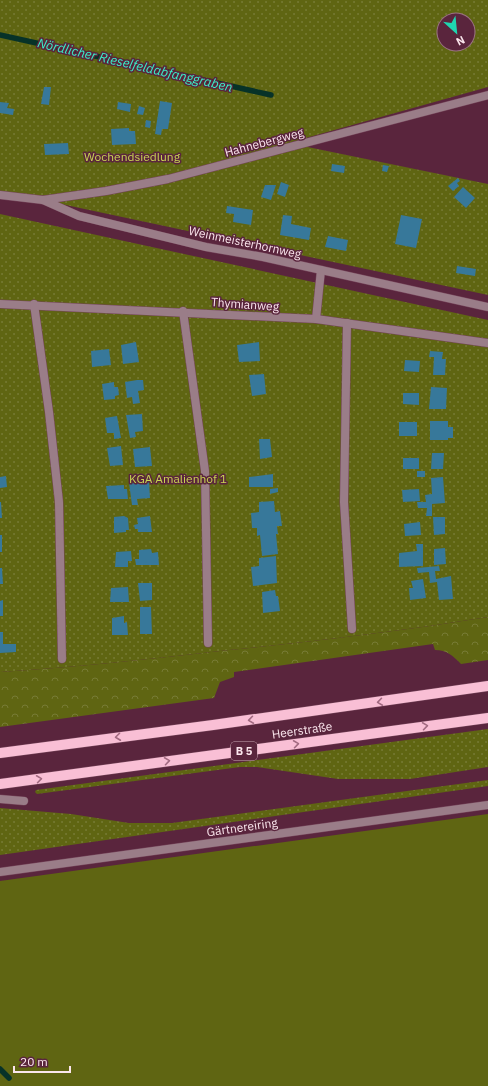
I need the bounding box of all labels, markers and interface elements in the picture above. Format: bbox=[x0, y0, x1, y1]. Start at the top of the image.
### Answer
north arrow bbox=[436, 12, 476, 52]
text: N bbox=[454, 33, 467, 49]
water label: Nördlicher Rieselfeldabfanggraben bbox=[36, 34, 234, 96]
street label: Hahnebergweg bbox=[223, 124, 306, 160]
park label: Wochendsiedlung bbox=[84, 149, 181, 164]
street label: Weinmeisterhornweg bbox=[187, 223, 303, 261]
street label: Thymianweg bbox=[210, 294, 280, 314]
park label: KGA Amalienhof 1 bbox=[129, 471, 227, 486]
one-way arrow bbox=[377, 697, 383, 706]
one-way arrow bbox=[248, 715, 254, 724]
street label: Heerstraße bbox=[271, 718, 334, 742]
one-way arrow bbox=[422, 722, 428, 731]
one-way arrow bbox=[115, 732, 121, 741]
one-way arrow bbox=[293, 740, 299, 749]
road number: B 5 bbox=[231, 742, 257, 760]
one-way arrow bbox=[164, 757, 171, 766]
one-way arrow bbox=[36, 775, 42, 784]
street label: Gärtnereiring bbox=[206, 815, 279, 839]
scale bar bbox=[14, 1048, 70, 1074]
text: 20 m bbox=[20, 1054, 48, 1069]

